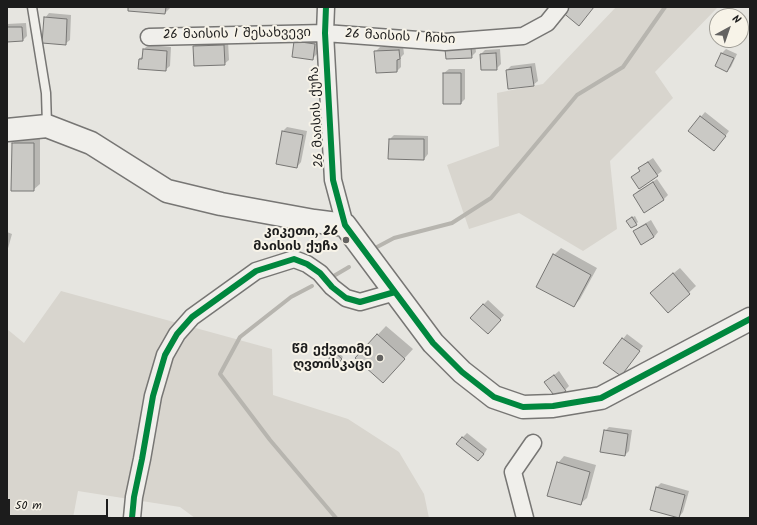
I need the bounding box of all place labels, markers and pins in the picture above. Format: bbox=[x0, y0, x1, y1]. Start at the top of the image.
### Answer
place label: კიკეთი, 26 მაისის ქუჩა bbox=[253, 225, 338, 256]
marker: კიკეთი, 26 მაისის ქუჩა bbox=[341, 235, 351, 245]
place label: წმ ექვთიმე ღვთისკაცი bbox=[292, 343, 372, 374]
marker: წმ ექვთიმე ღვთისკაცი bbox=[375, 353, 385, 363]

